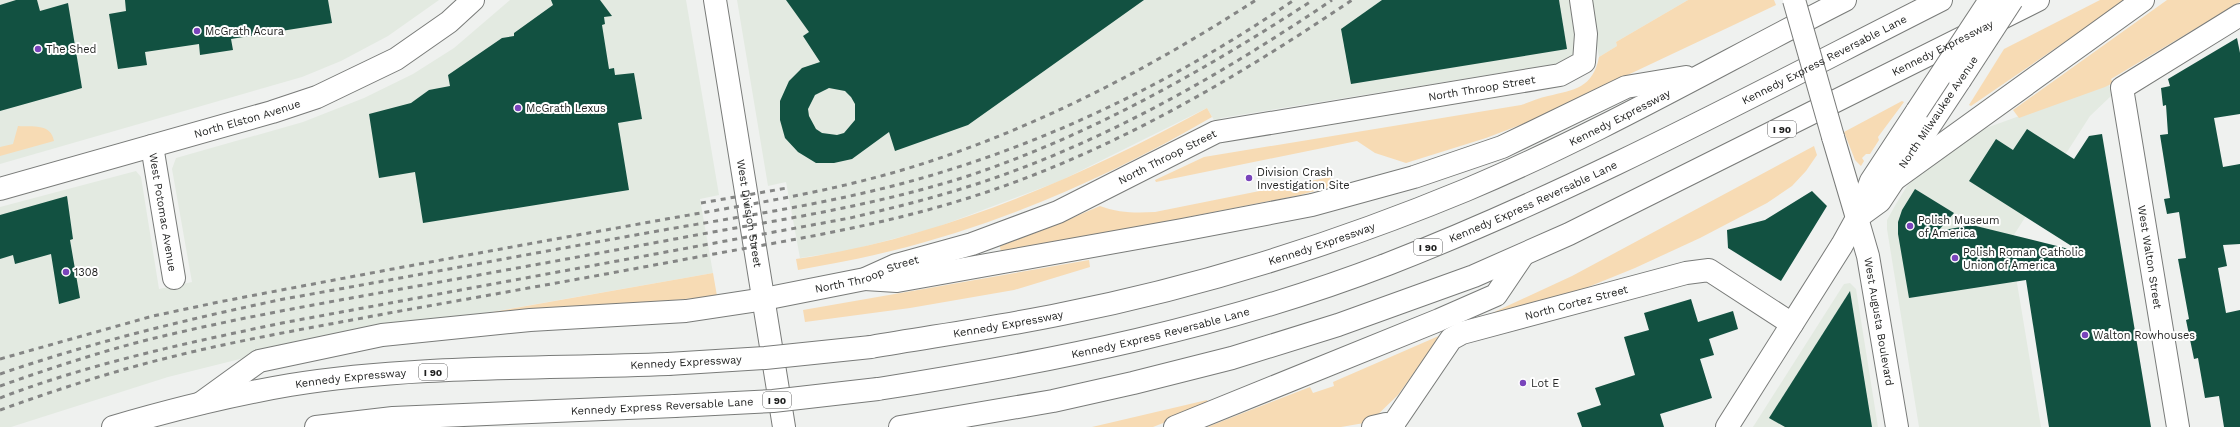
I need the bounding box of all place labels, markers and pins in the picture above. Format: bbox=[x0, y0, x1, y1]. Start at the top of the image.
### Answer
place label: McGrath Acura bbox=[205, 25, 284, 38]
marker: McGrath Acura bbox=[192, 26, 202, 36]
place label: The Shed bbox=[46, 43, 96, 56]
marker: The Shed bbox=[33, 44, 43, 54]
place label: McGrath Lexus bbox=[526, 102, 606, 115]
marker: McGrath Lexus bbox=[513, 103, 523, 113]
place label: Division Crash Investigation Site bbox=[1257, 166, 1350, 192]
marker: Division Crash Investigation Site bbox=[1244, 173, 1254, 183]
place label: Polish Museum of America bbox=[1918, 214, 1999, 240]
marker: Polish Museum of America bbox=[1905, 221, 1915, 231]
place label: Polish Roman Catholic Union of America bbox=[1963, 246, 2084, 272]
marker: Polish Roman Catholic Union of America bbox=[1950, 253, 1960, 263]
place label: 1308 bbox=[74, 266, 99, 279]
marker: 1308 bbox=[61, 267, 71, 277]
place label: Walton Rowhouses bbox=[2093, 329, 2195, 342]
marker: Walton Rowhouses bbox=[2080, 330, 2090, 340]
place label: Lot E bbox=[1531, 377, 1559, 390]
marker: Lot E bbox=[1518, 378, 1528, 388]

